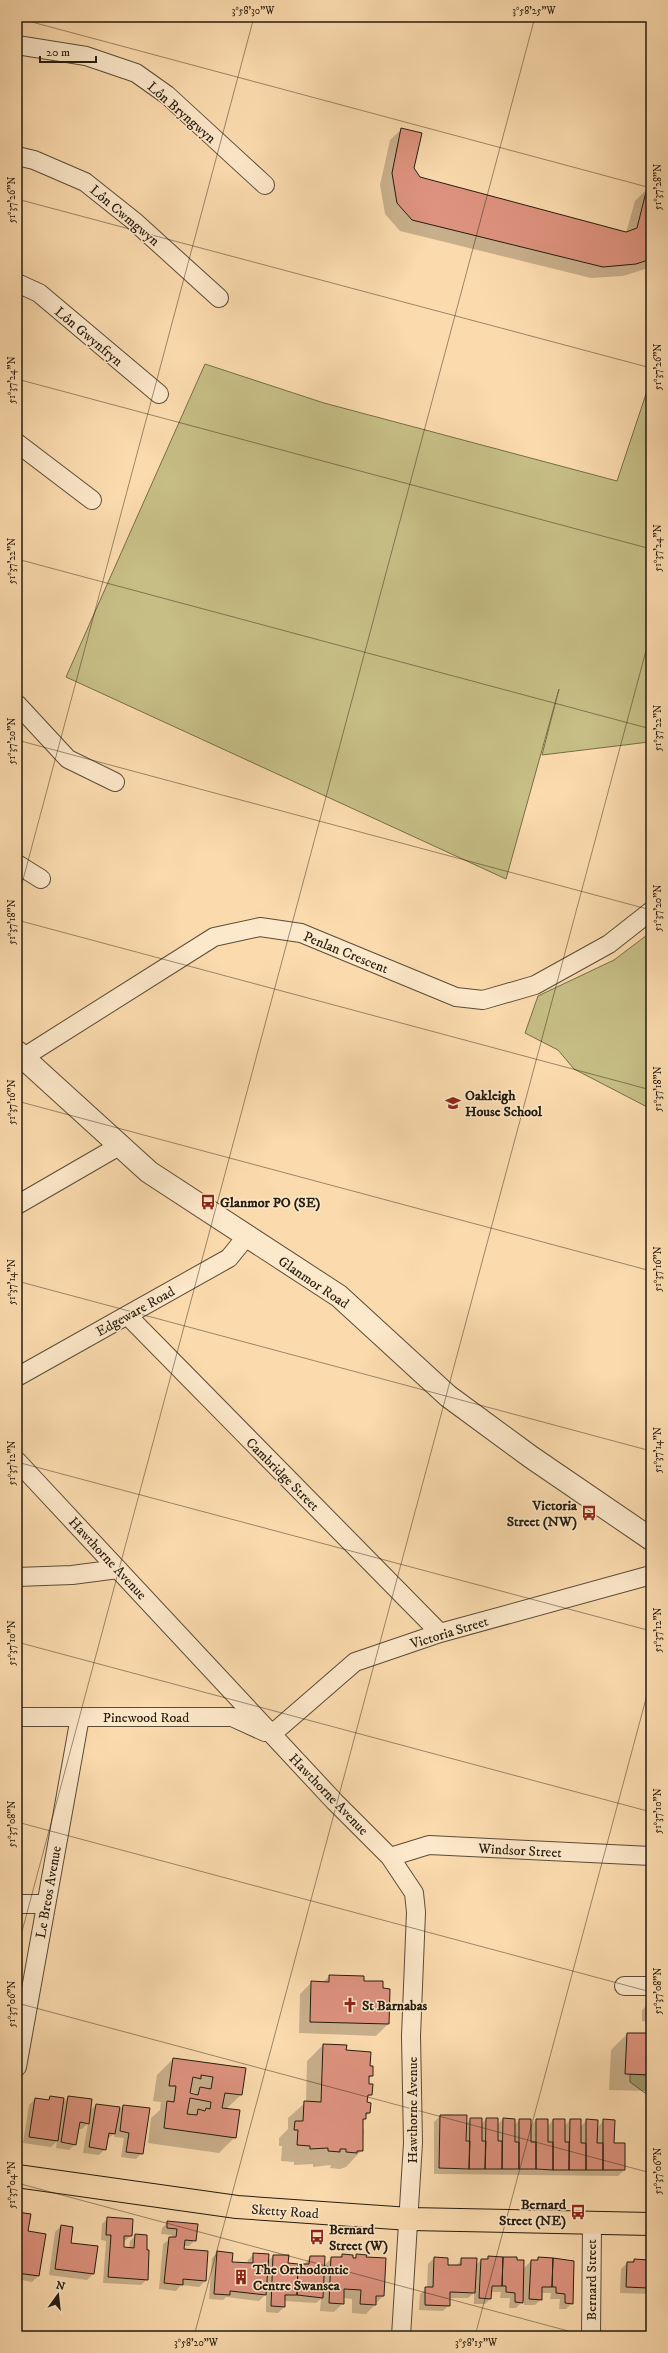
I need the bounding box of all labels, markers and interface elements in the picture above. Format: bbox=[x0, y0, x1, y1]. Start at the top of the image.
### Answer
text: 3°58'30"W bbox=[232, 5, 275, 17]
text: 3°58'25"W bbox=[512, 5, 557, 17]
scale bar bbox=[40, 38, 96, 64]
text: 20 m bbox=[46, 45, 70, 60]
street label: Lôn Bryngwyn bbox=[143, 78, 220, 148]
text: 51°37'28"N bbox=[652, 164, 664, 210]
text: 51°37'26"N bbox=[6, 177, 18, 223]
street label: Lôn Cwmgwyn bbox=[86, 181, 164, 251]
street label: Lôn Gwynfryn bbox=[51, 303, 127, 371]
text: 51°37'26"N bbox=[652, 344, 664, 390]
text: 51°37'24"N bbox=[6, 356, 18, 404]
text: 51°37'24"N bbox=[652, 524, 664, 572]
text: 51°37'22"N bbox=[6, 538, 18, 584]
text: 51°37'22"N bbox=[652, 705, 664, 751]
text: 51°37'20"N bbox=[6, 718, 18, 764]
text: 51°37'20"N bbox=[652, 885, 664, 931]
text: 51°37'18"N bbox=[6, 899, 18, 945]
street label: Penlan Crescent bbox=[301, 928, 391, 978]
text: 51°37'18"N bbox=[652, 1066, 664, 1112]
text: 51°37'16"N bbox=[6, 1079, 18, 1125]
place label: Oakleigh House School bbox=[465, 1087, 543, 1121]
school or university icon: Oakleigh House School bbox=[444, 1094, 462, 1112]
bus stop icon: Glanmor PO (SE) bbox=[199, 1193, 217, 1211]
place label: Glanmor PO (SE) bbox=[220, 1194, 321, 1212]
text: 51°37'16"N bbox=[652, 1246, 664, 1292]
street label: Glanmor Road bbox=[275, 1253, 352, 1313]
text: 51°37'14"N bbox=[6, 1259, 18, 1305]
street label: Edgeware Road bbox=[93, 1283, 178, 1341]
text: 51°37'14"N bbox=[652, 1427, 664, 1473]
street label: Cambridge Street bbox=[242, 1434, 323, 1516]
text: 51°37'12"N bbox=[6, 1440, 18, 1486]
place label: Victoria Street (NW) bbox=[507, 1497, 578, 1531]
bus stop icon: Victoria Street (NW) bbox=[580, 1504, 598, 1522]
street label: Hawthorne Avenue bbox=[64, 1513, 150, 1604]
text: 51°37'12"N bbox=[652, 1607, 664, 1653]
street label: Victoria Street bbox=[407, 1612, 491, 1654]
text: 51°37'10"N bbox=[6, 1620, 18, 1666]
street label: Pinewood Road bbox=[103, 1709, 189, 1727]
street label: Hawthorne Avenue bbox=[285, 1750, 372, 1839]
text: 51°37'10"N bbox=[652, 1788, 664, 1834]
text: 51°37'08"N bbox=[6, 1801, 18, 1847]
street label: Windsor Street bbox=[477, 1840, 563, 1862]
street label: Le Breos Avenue bbox=[32, 1844, 66, 1940]
text: 51°37'08"N bbox=[652, 1968, 664, 2014]
text: 51°37'06"N bbox=[6, 1980, 18, 2028]
church icon: St Barnabas bbox=[341, 1996, 359, 2014]
place label: St Barnabas bbox=[362, 1997, 428, 2015]
street label: Hawthorne Avenue bbox=[404, 2056, 422, 2163]
text: 51°37'06"N bbox=[652, 2147, 664, 2195]
text: 51°37'04"N bbox=[6, 2161, 18, 2209]
place label: Bernard Street (NE) bbox=[499, 2196, 567, 2230]
street label: Sketty Road bbox=[251, 2201, 319, 2223]
bus stop icon: Bernard Street (NE) bbox=[569, 2203, 587, 2221]
place label: Bernard Street (W) bbox=[329, 2221, 388, 2255]
bus stop icon: Bernard Street (W) bbox=[308, 2228, 326, 2246]
street label: Bernard Street bbox=[583, 2239, 601, 2321]
place label: The Orthodontic Centre Swansea bbox=[252, 2261, 349, 2295]
building icon: The Orthodontic Centre Swansea bbox=[232, 2268, 250, 2286]
north arrow bbox=[38, 2275, 78, 2315]
text: N bbox=[54, 2278, 67, 2294]
text: 3°58'20"W bbox=[174, 2337, 219, 2349]
text: 3°58'15"W bbox=[455, 2337, 498, 2349]

